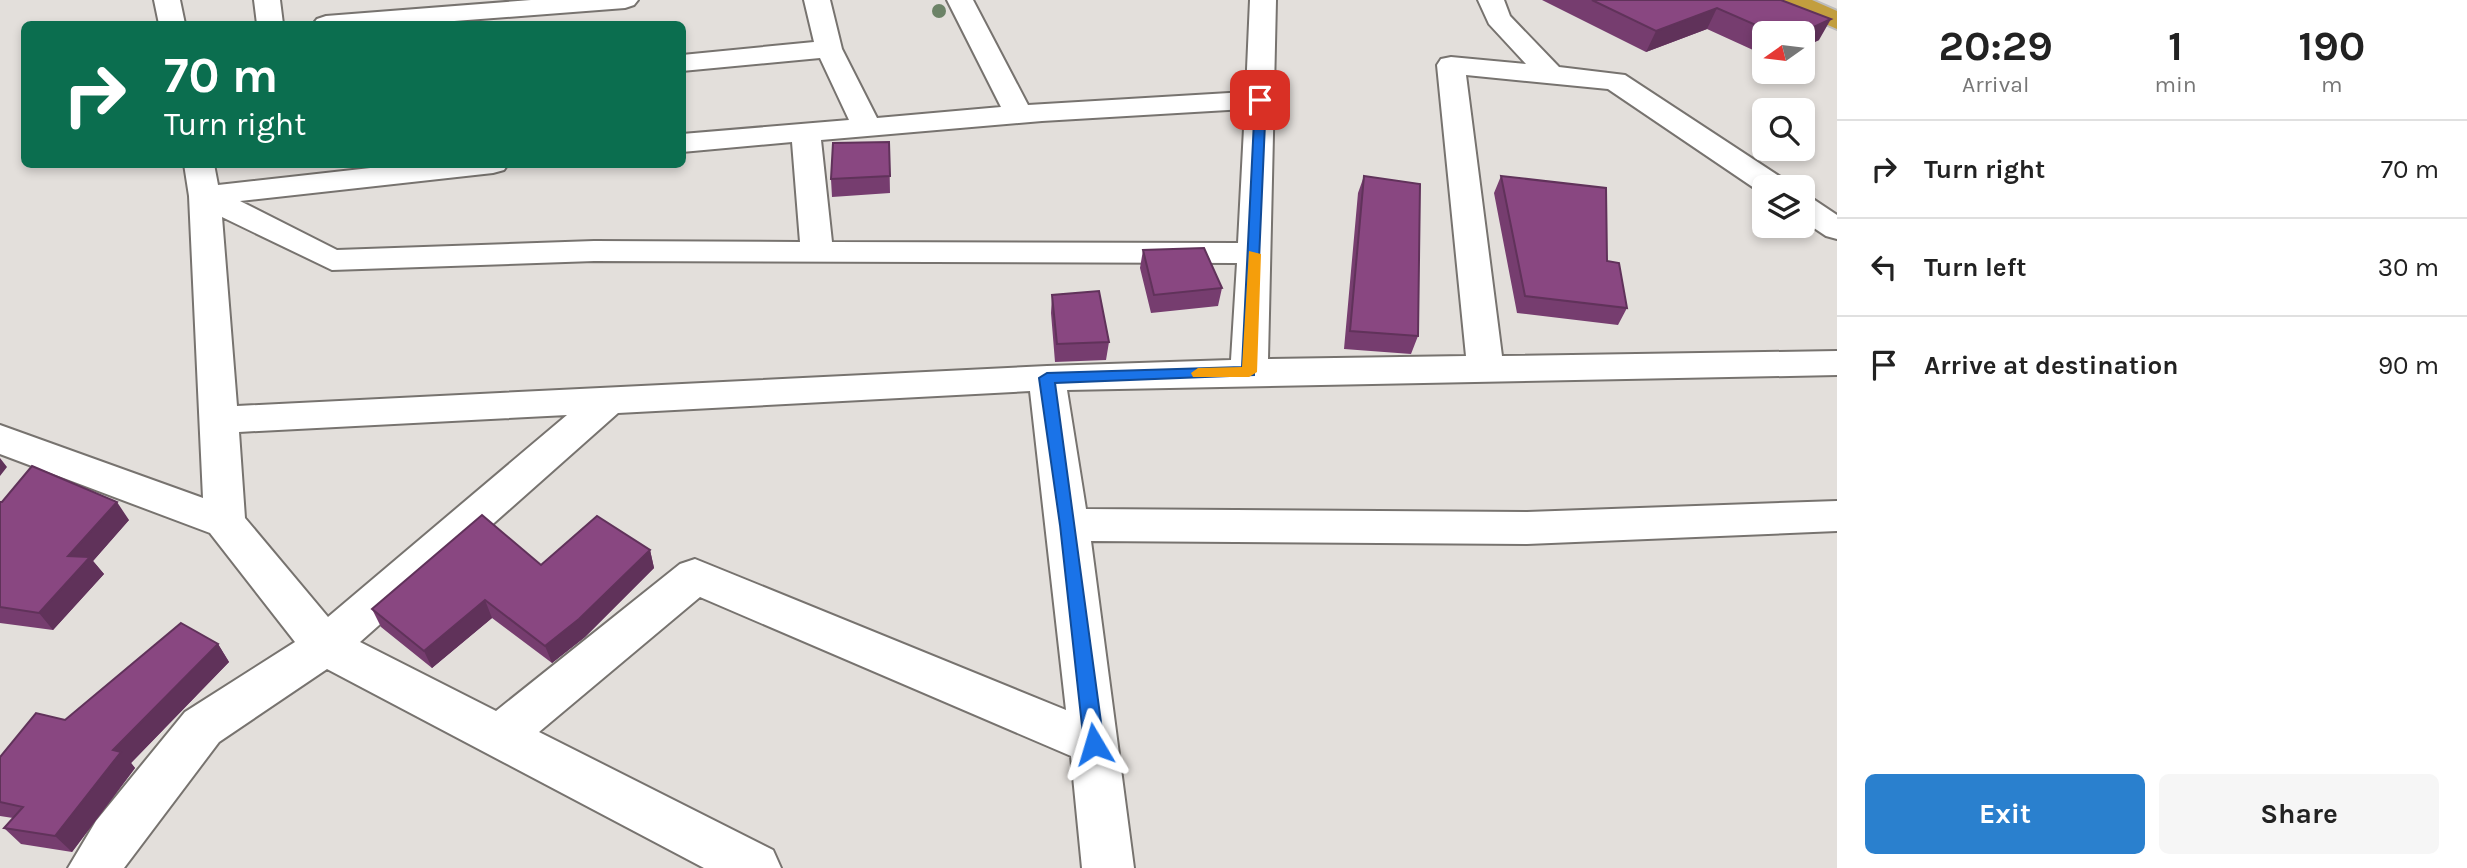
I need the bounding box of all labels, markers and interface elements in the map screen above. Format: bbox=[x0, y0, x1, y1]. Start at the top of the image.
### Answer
north arrow bbox=[1752, 21, 1815, 84]
map controls bbox=[1752, 21, 1815, 238]
text: 20:29 bbox=[1939, 21, 2053, 71]
text: 1 bbox=[2168, 21, 2183, 71]
text: 190 bbox=[2298, 21, 2365, 71]
text: 70 m bbox=[164, 47, 278, 104]
icon: right bbox=[49, 49, 140, 140]
pin bbox=[1230, 70, 1290, 130]
text: Arrival bbox=[1962, 71, 2029, 98]
text: min bbox=[2154, 71, 2197, 98]
text: m bbox=[2321, 71, 2343, 98]
icon: arrive bbox=[1241, 81, 1279, 119]
button: search bbox=[1752, 98, 1815, 161]
text: Turn right bbox=[164, 106, 306, 143]
icon: right bbox=[1865, 150, 1903, 188]
text: Turn right bbox=[1924, 154, 2045, 185]
text: 70 m bbox=[2381, 154, 2439, 185]
button: layers bbox=[1752, 175, 1815, 238]
icon: left bbox=[1865, 248, 1903, 286]
text: Turn left bbox=[1924, 252, 2026, 283]
text: 30 m bbox=[2378, 252, 2439, 283]
icon: arrive bbox=[1865, 346, 1903, 384]
text: Arrive at destination bbox=[1924, 350, 2178, 381]
text: 90 m bbox=[2378, 350, 2439, 381]
position arrow bbox=[1057, 707, 1131, 781]
button: Exit bbox=[1865, 774, 2145, 854]
button: Share bbox=[2159, 774, 2439, 854]

